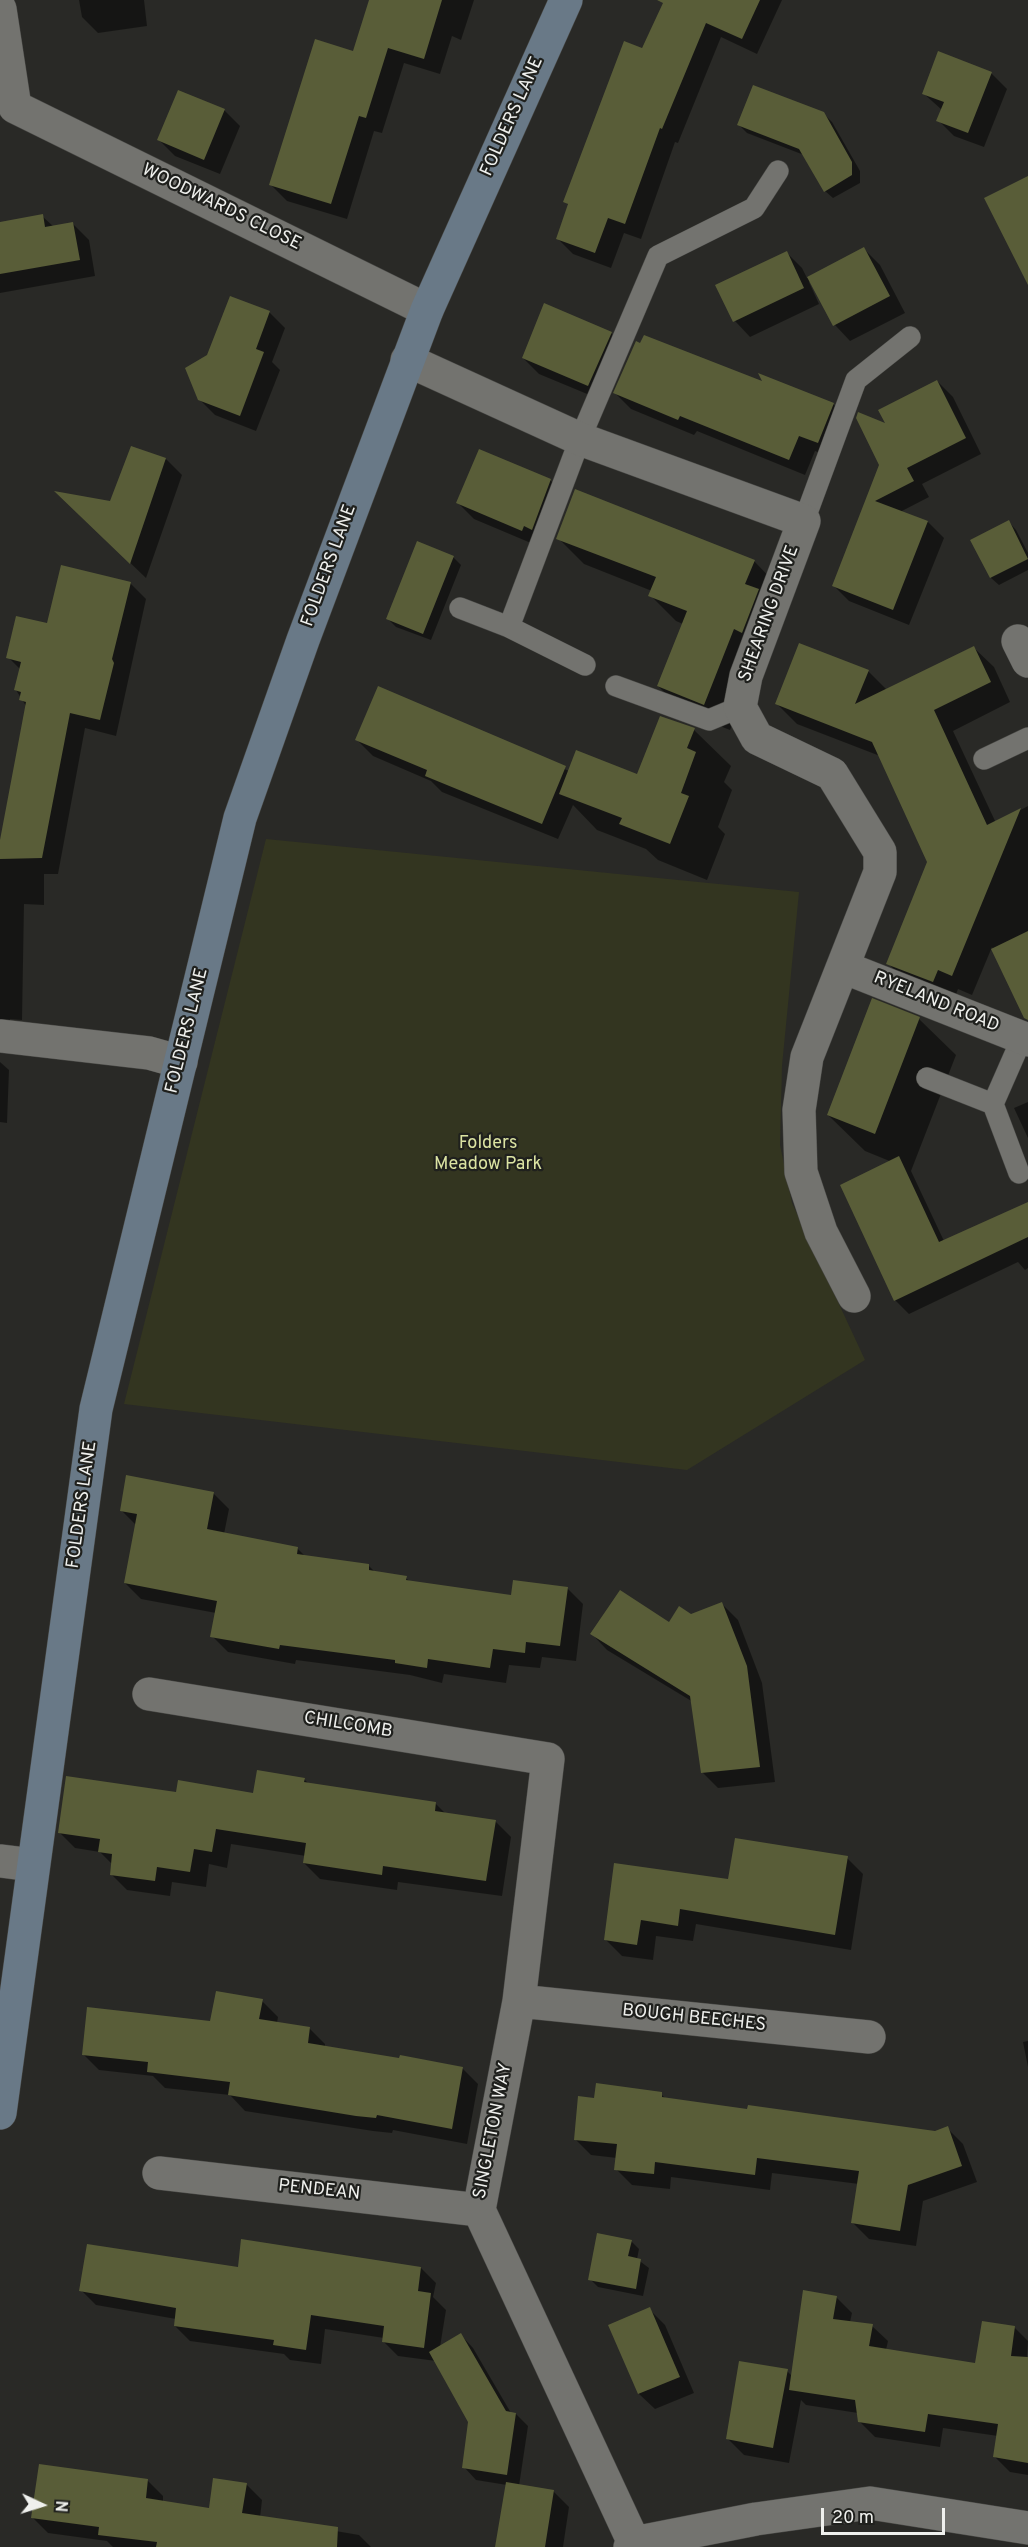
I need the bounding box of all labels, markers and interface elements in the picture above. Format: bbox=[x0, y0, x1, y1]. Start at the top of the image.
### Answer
street label: FOLDERS LANE bbox=[477, 54, 549, 180]
street label: WOODWARDS CLOSE bbox=[138, 160, 304, 256]
street label: FOLDERS LANE bbox=[298, 502, 362, 630]
street label: SHEARING DRIVE bbox=[735, 543, 805, 685]
street label: FOLDERS LANE bbox=[162, 966, 214, 1096]
street label: RYELAND ROAD bbox=[870, 968, 1002, 1038]
park label: Folders Meadow Park bbox=[434, 1133, 542, 1176]
street label: FOLDERS LANE bbox=[63, 1440, 103, 1570]
street label: CHILCOMB bbox=[302, 1708, 394, 1744]
street label: BOUGH BEECHES bbox=[621, 2001, 767, 2037]
street label: SINGLETON WAY bbox=[470, 2061, 518, 2201]
street label: PENDEAN bbox=[277, 2176, 361, 2206]
north arrow bbox=[12, 2475, 72, 2535]
scale bar bbox=[824, 2496, 948, 2534]
text: N bbox=[50, 2500, 70, 2513]
text: 20 m bbox=[832, 2507, 874, 2530]

